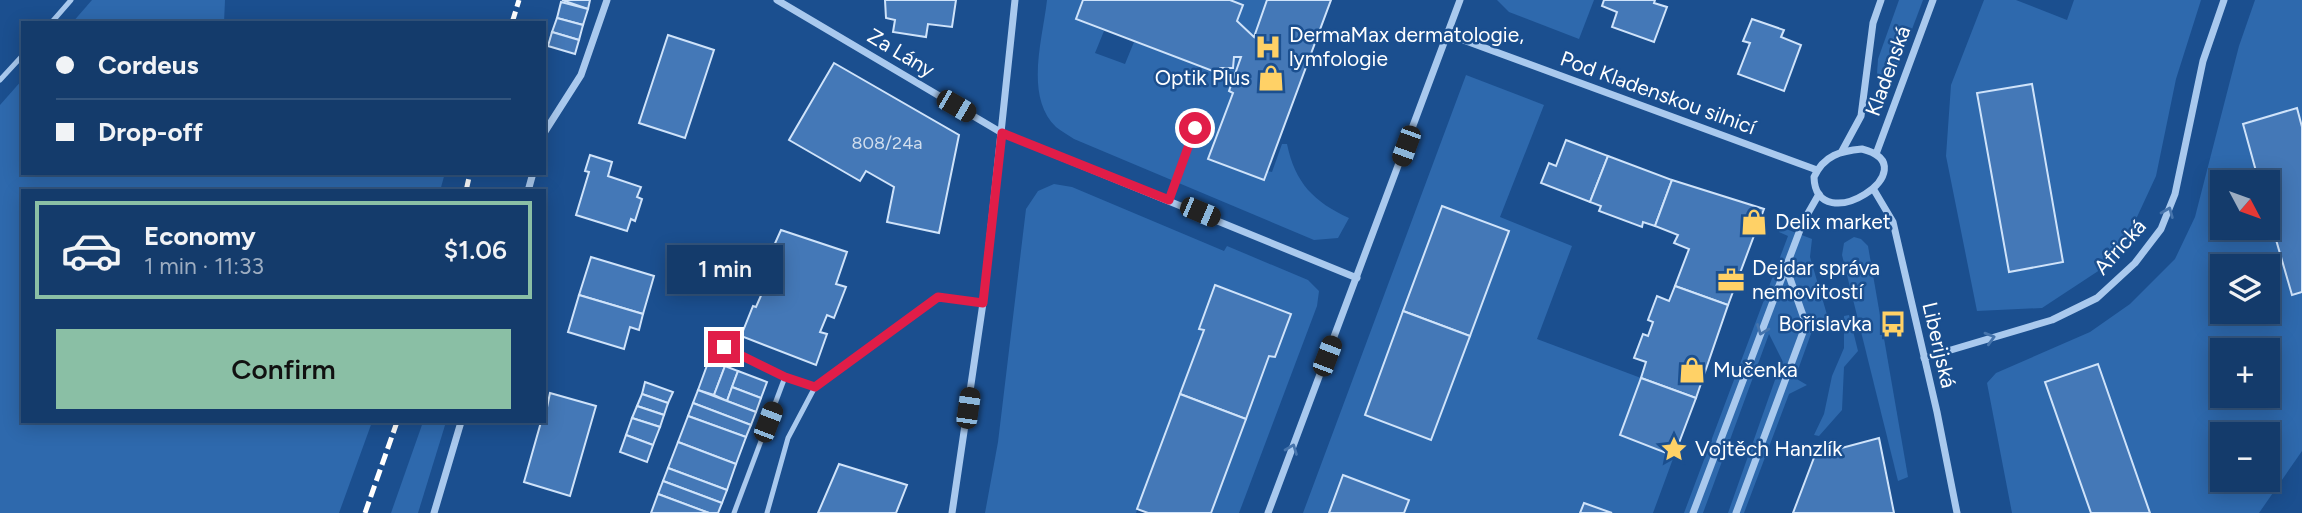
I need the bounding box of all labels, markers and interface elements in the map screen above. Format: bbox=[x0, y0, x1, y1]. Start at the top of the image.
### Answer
place label: DermaMax dermatologie, lymfologie bbox=[1289, 22, 1524, 71]
street label: Kladenská bbox=[1860, 22, 1915, 119]
street label: Za Lány bbox=[863, 23, 939, 82]
hospital icon: DermaMax dermatologie, lymfologie bbox=[1253, 32, 1283, 62]
street label: Pod Kladenskou silnicí bbox=[1557, 46, 1760, 140]
text: Cordeus bbox=[98, 49, 199, 81]
shop icon: Optik Plus bbox=[1256, 63, 1286, 93]
place label: Optik Plus bbox=[1155, 65, 1250, 90]
car bbox=[933, 86, 980, 126]
route start bbox=[1179, 112, 1211, 144]
text: Drop-off bbox=[98, 116, 203, 148]
car bbox=[1389, 123, 1424, 169]
house number: 808/24a bbox=[851, 132, 923, 154]
north arrow bbox=[2210, 170, 2280, 240]
map controls bbox=[2210, 170, 2280, 492]
car bbox=[1177, 194, 1224, 230]
shop icon: Delix market bbox=[1739, 207, 1769, 237]
one-way arrow bbox=[2159, 207, 2173, 219]
place label: Delix market bbox=[1775, 209, 1891, 234]
street label: Africká bbox=[2088, 214, 2151, 280]
icon: car bbox=[60, 219, 123, 282]
text: Economy bbox=[144, 220, 256, 252]
text: $1.06 bbox=[444, 234, 507, 266]
callout: 1 min bbox=[666, 246, 782, 294]
text: 1 min · 11:33 bbox=[144, 252, 264, 280]
button: layers bbox=[2210, 254, 2280, 324]
text: 1 min bbox=[698, 255, 752, 283]
place label: Dejdar správa nemovitostí bbox=[1752, 255, 1880, 304]
office icon: Dejdar správa nemovitostí bbox=[1716, 265, 1746, 295]
street label: Liberijská bbox=[1917, 299, 1962, 390]
bus stop icon: Bořislavka bbox=[1878, 309, 1908, 339]
place label: Bořislavka bbox=[1778, 311, 1872, 336]
one-way arrow bbox=[1756, 323, 1770, 335]
button: Confirm bbox=[56, 329, 511, 409]
route end bbox=[708, 331, 740, 363]
one-way arrow bbox=[1984, 332, 1996, 347]
car bbox=[1310, 333, 1345, 379]
button: + bbox=[2210, 338, 2280, 408]
shop icon: Mučenka bbox=[1677, 355, 1707, 385]
place label: Mučenka bbox=[1713, 357, 1798, 382]
car bbox=[955, 386, 982, 430]
car bbox=[751, 399, 786, 445]
button: − bbox=[2210, 422, 2280, 492]
place icon: Vojtěch Hanzlík bbox=[1659, 434, 1689, 464]
place label: Vojtěch Hanzlík bbox=[1695, 436, 1843, 461]
one-way arrow bbox=[1284, 444, 1298, 456]

